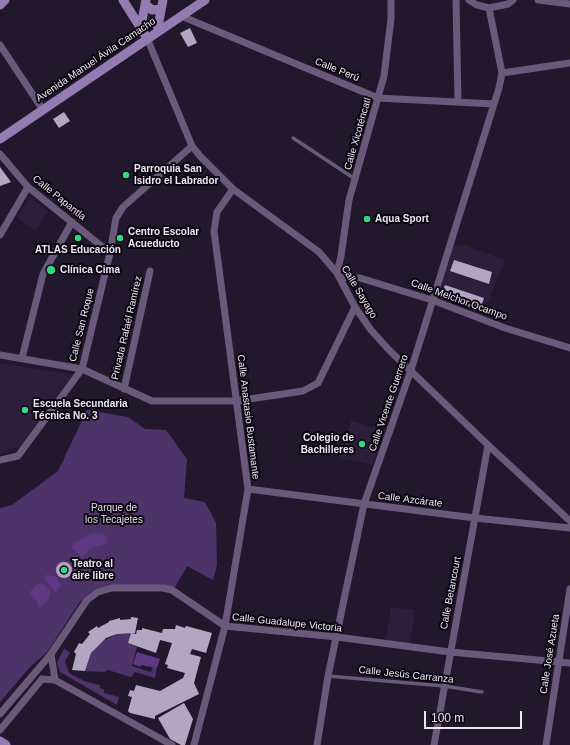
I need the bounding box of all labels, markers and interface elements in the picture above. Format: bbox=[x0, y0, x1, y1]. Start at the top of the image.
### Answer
street label: Avenida Manuel Ávila Camacho bbox=[34, 15, 158, 105]
street label: Calle Perú bbox=[313, 56, 361, 84]
street label: Calle Xicoténcatl bbox=[342, 97, 374, 171]
place label: Parroquia San Isidro el Labrador bbox=[134, 163, 218, 186]
marker: Parroquia San Isidro el Labrador bbox=[121, 170, 131, 180]
street label: Calle Papantla bbox=[30, 173, 88, 223]
place label: Aqua Sport bbox=[375, 213, 429, 225]
marker: Aqua Sport bbox=[362, 214, 372, 224]
place label: Centro Escolar Acueducto bbox=[128, 226, 199, 250]
marker: ATLAS Educación bbox=[73, 233, 83, 243]
marker: Centro Escolar Acueducto bbox=[115, 233, 125, 243]
place label: ATLAS Educación bbox=[35, 244, 121, 256]
street label: Calle Sayago bbox=[339, 263, 379, 321]
marker: Clínica Cima bbox=[45, 264, 57, 276]
place label: Clínica Cima bbox=[60, 264, 120, 276]
street label: Privada Rafaél Ramírez bbox=[109, 275, 145, 381]
street label: Calle Melchor Ocampo bbox=[409, 277, 509, 323]
street label: Calle San Roque bbox=[67, 287, 97, 363]
street label: Calle Vicente Guerrero bbox=[367, 353, 411, 453]
street label: Calle Anastasio Bustamante bbox=[234, 354, 262, 480]
place label: Escuela Secundaria Técnica No. 3 bbox=[33, 398, 127, 422]
marker: Escuela Secundaria Técnica No. 3 bbox=[20, 405, 30, 415]
place label: Colegio de Bachilleres bbox=[301, 432, 354, 456]
marker: Colegio de Bachilleres bbox=[357, 439, 367, 449]
street label: Calle Azcárate bbox=[377, 490, 443, 510]
park label: Parque de los Tecajetes bbox=[85, 502, 143, 526]
street label: Calle Betancourt bbox=[438, 556, 464, 630]
place label: Teatro al aire libre bbox=[72, 558, 114, 582]
marker: Teatro al aire libre bbox=[59, 565, 69, 575]
street label: Calle Guadalupe Victoria bbox=[231, 611, 343, 635]
street label: Calle José Azueta bbox=[538, 613, 562, 695]
street label: Calle Jesús Carranza bbox=[358, 664, 454, 686]
scale bar bbox=[426, 703, 524, 729]
text: 100 m bbox=[431, 711, 464, 725]

